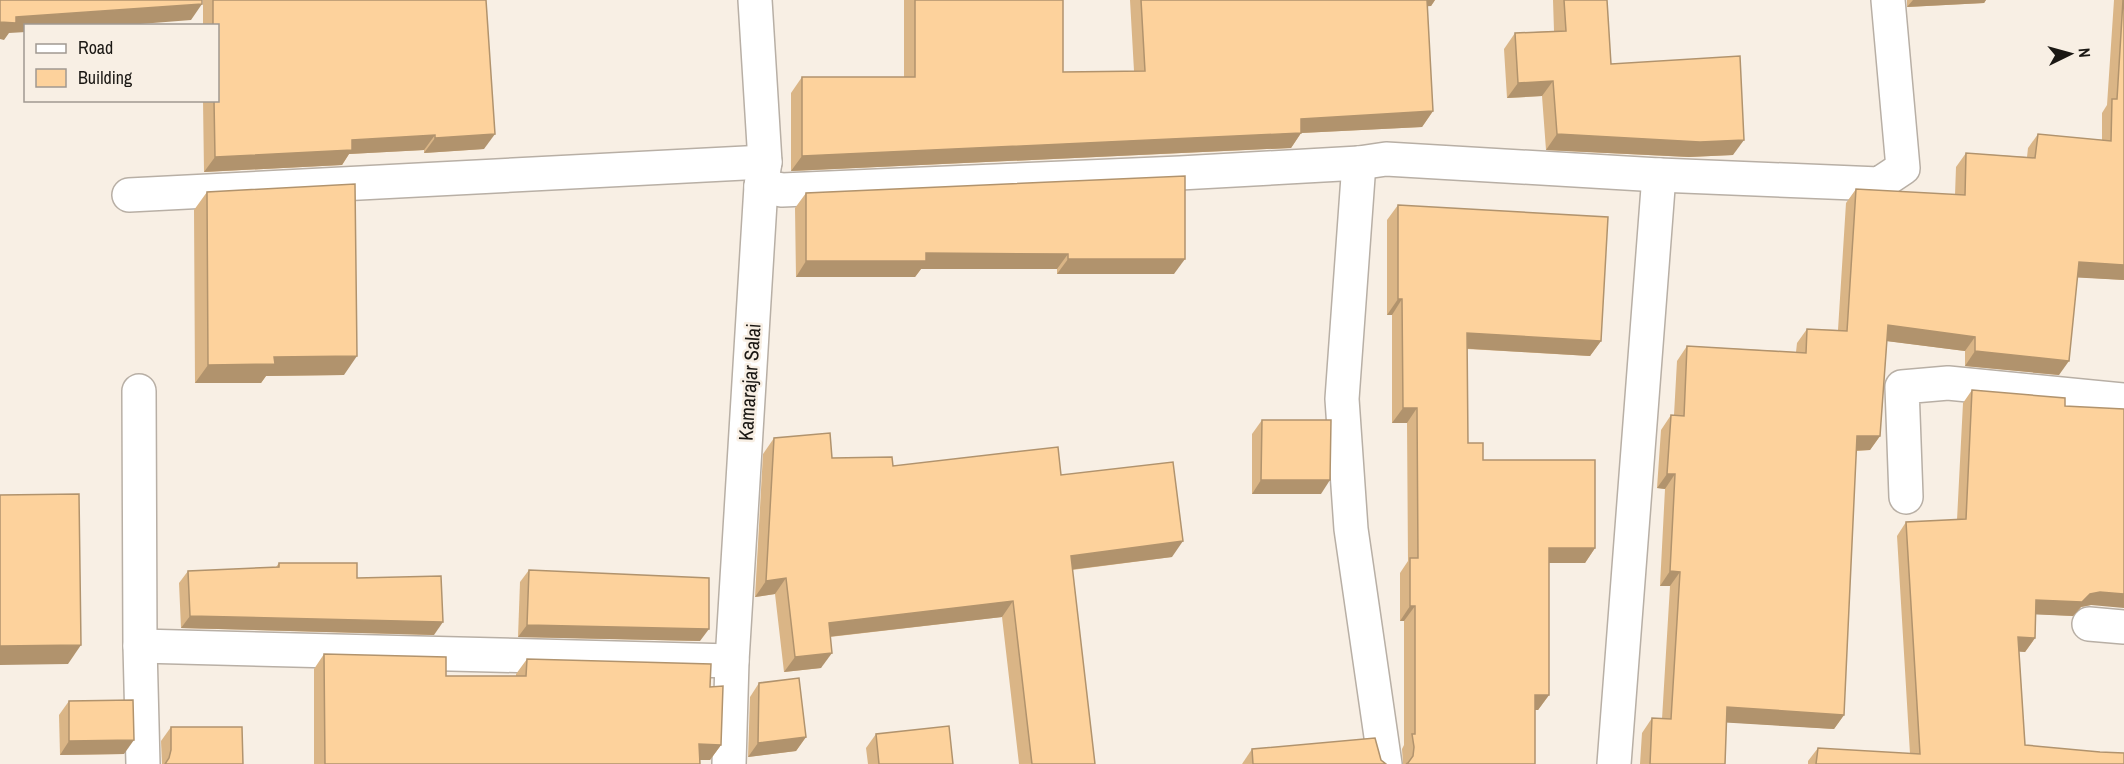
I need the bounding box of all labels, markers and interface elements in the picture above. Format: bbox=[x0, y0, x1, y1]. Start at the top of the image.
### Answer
legend bbox=[24, 24, 219, 102]
north arrow bbox=[2040, 24, 2100, 84]
text: Road bbox=[78, 35, 113, 60]
text: N bbox=[2074, 47, 2096, 58]
text: Building bbox=[78, 65, 133, 90]
street label: Kamarajar Salai bbox=[731, 322, 767, 442]

